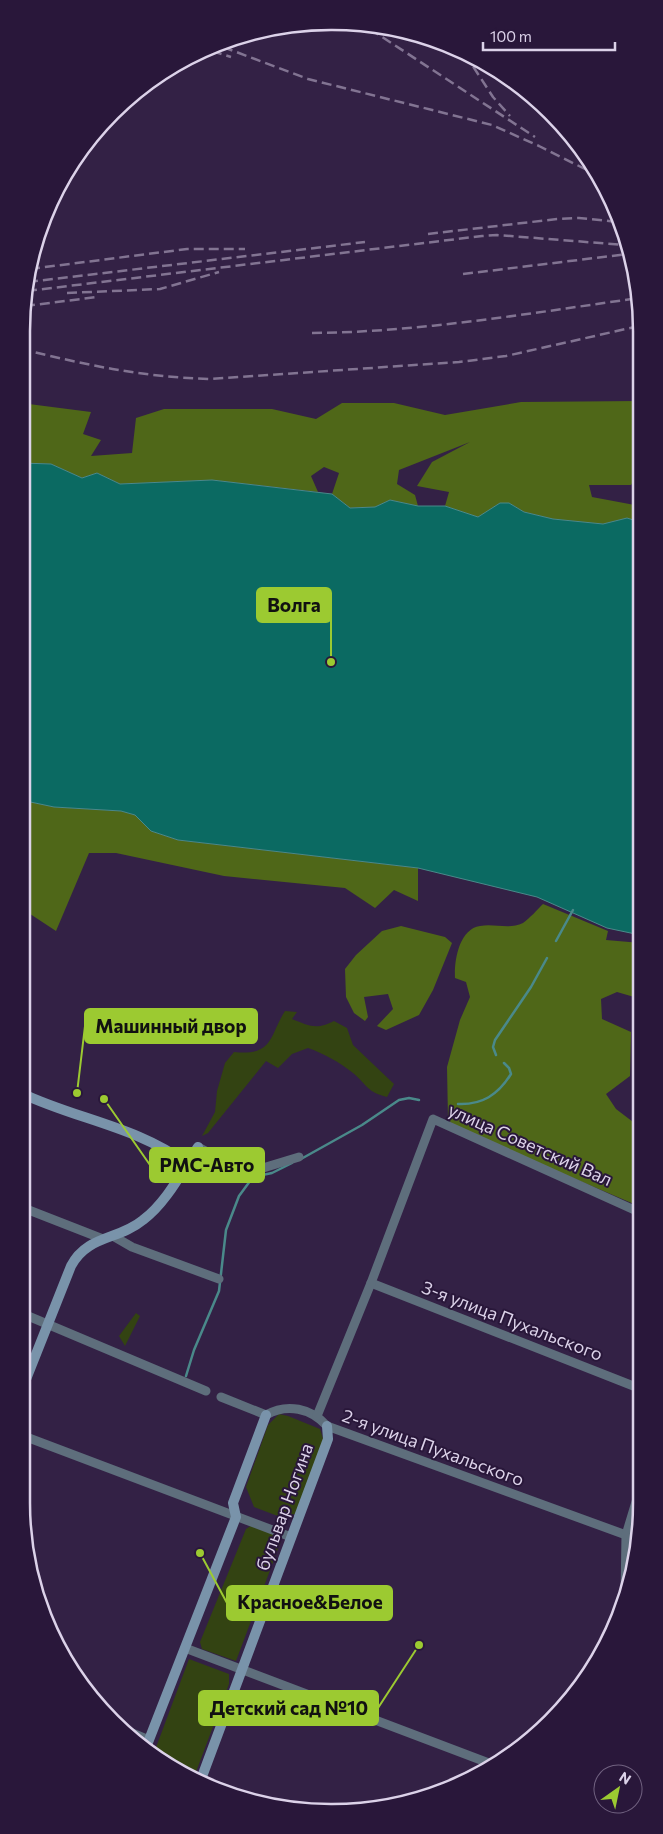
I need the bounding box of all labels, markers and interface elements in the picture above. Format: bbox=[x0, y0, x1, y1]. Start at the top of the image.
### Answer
scale bar bbox=[483, 20, 616, 52]
text: 100 m bbox=[490, 27, 532, 45]
callout: Волга bbox=[257, 588, 331, 622]
text: Волга bbox=[267, 593, 321, 616]
callout: Машинный двор bbox=[85, 1009, 257, 1043]
text: Машинный двор bbox=[95, 1014, 247, 1037]
street label: улица Советский Вал bbox=[445, 1098, 616, 1190]
callout: РМС-Авто bbox=[150, 1148, 264, 1182]
text: РМС-Авто bbox=[160, 1153, 254, 1176]
street label: 3-я улица Пухальского bbox=[419, 1275, 606, 1365]
street label: 2-я улица Пухальского bbox=[339, 1404, 527, 1490]
street label: бульвар Ногина bbox=[251, 1440, 317, 1573]
callout: Красное&Белое bbox=[227, 1586, 392, 1620]
text: Красное&Белое bbox=[237, 1590, 383, 1613]
callout: Детский сад №10 bbox=[199, 1691, 378, 1725]
text: Детский сад №10 bbox=[210, 1696, 368, 1719]
north arrow bbox=[593, 1764, 643, 1814]
text: N bbox=[616, 1768, 634, 1788]

